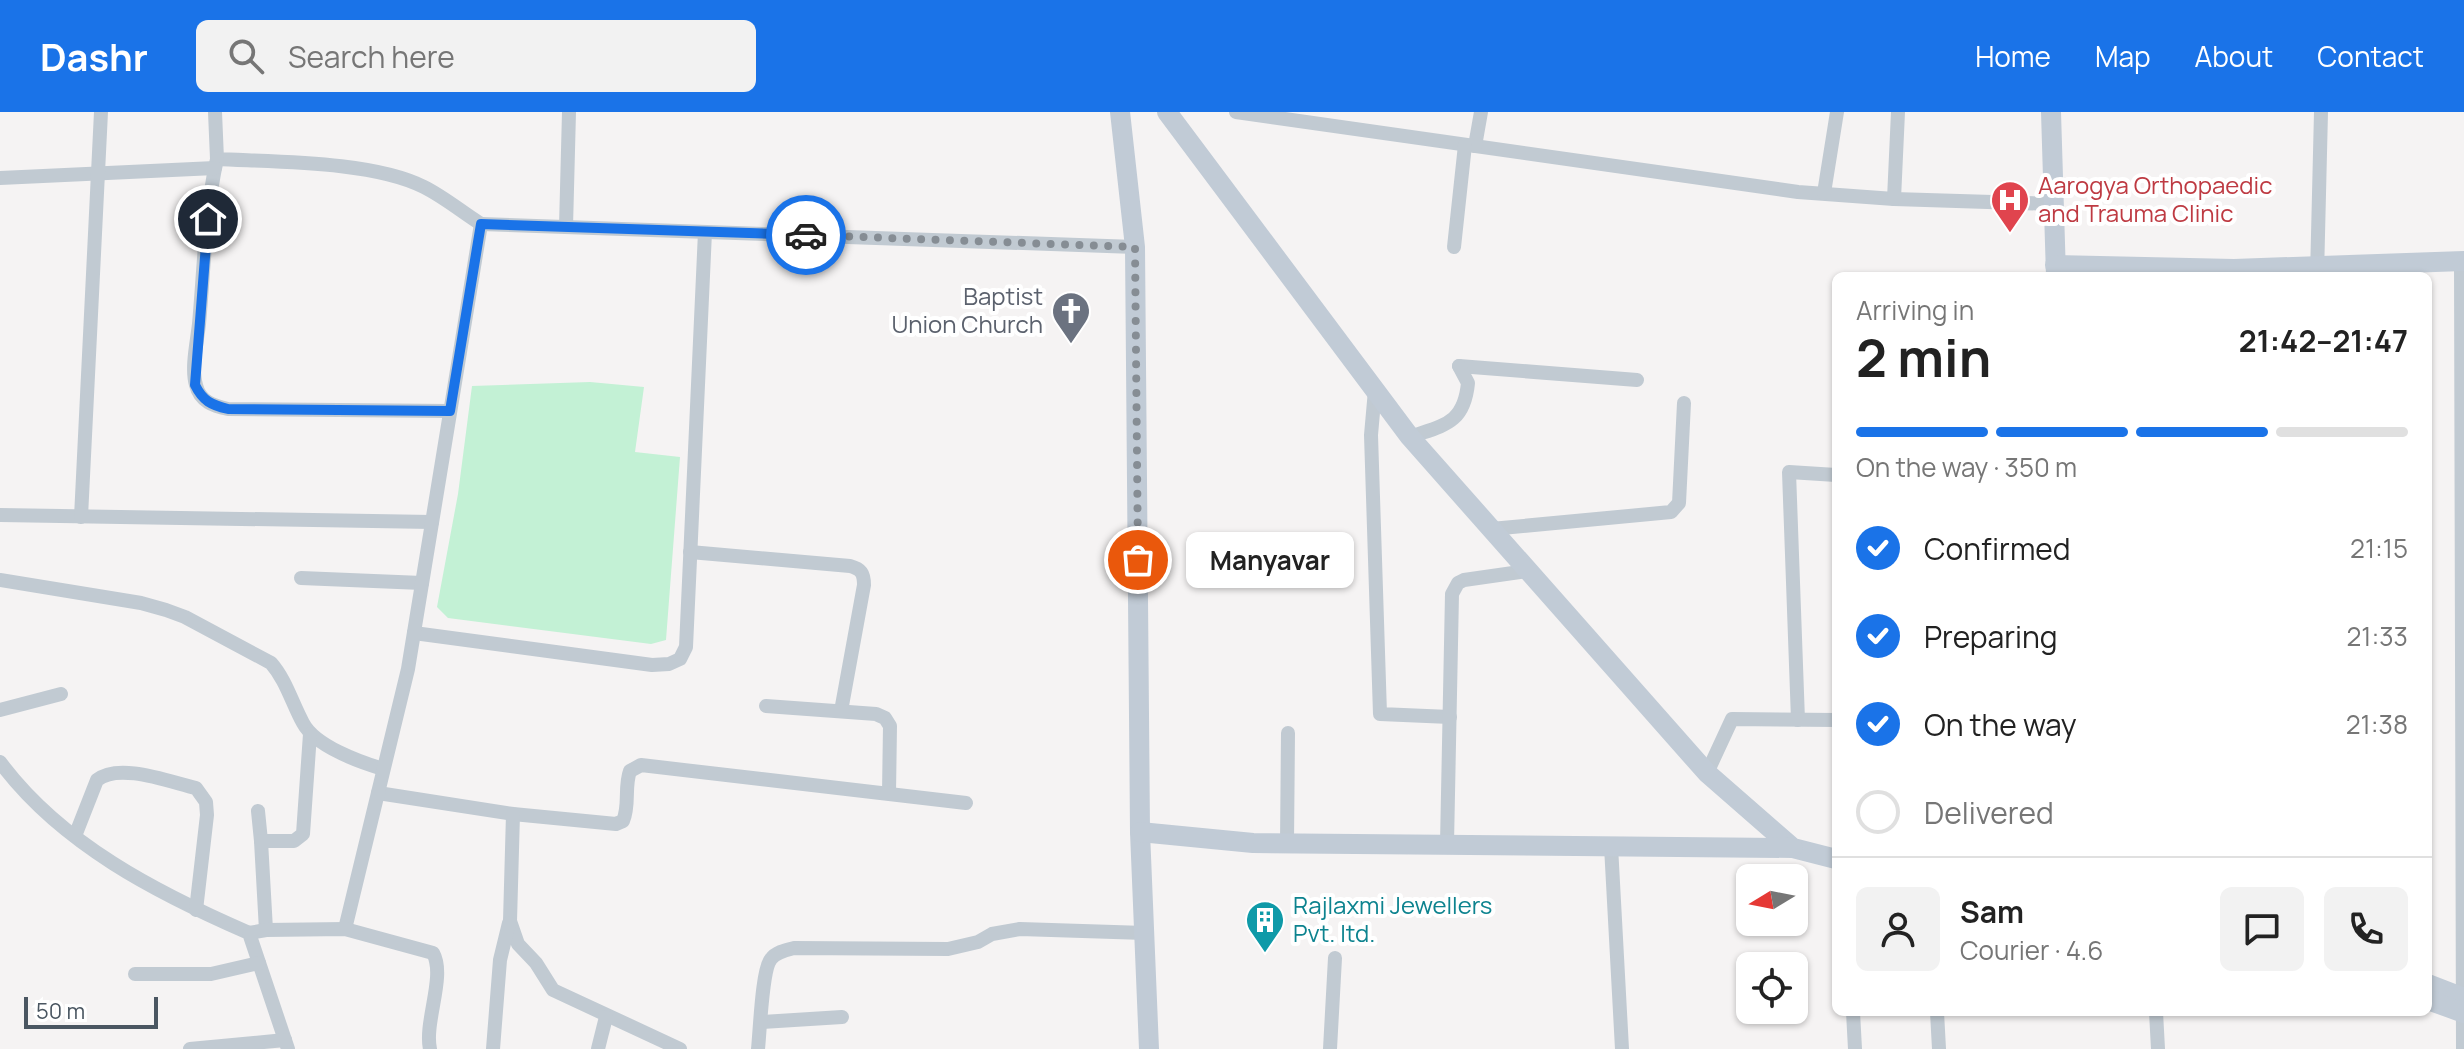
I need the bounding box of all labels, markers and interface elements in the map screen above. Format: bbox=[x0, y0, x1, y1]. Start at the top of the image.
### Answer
search box bbox=[196, 20, 756, 92]
text: Dashr bbox=[40, 30, 148, 82]
icon: search bbox=[224, 34, 268, 78]
text: Search here bbox=[288, 36, 455, 77]
text: Home bbox=[1975, 37, 2051, 75]
text: Map bbox=[2095, 37, 2151, 75]
text: About bbox=[2195, 37, 2273, 75]
text: Contact bbox=[2317, 37, 2424, 75]
place label: Aarogya Orthopaedic and Trauma Clinic bbox=[2038, 168, 2272, 229]
hospital icon: Aarogya Orthopaedic and Trauma Clinic bbox=[1989, 179, 2031, 234]
pin bbox=[174, 185, 242, 253]
courier bbox=[766, 195, 846, 275]
icon: home bbox=[186, 197, 230, 241]
icon: car bbox=[784, 213, 828, 257]
place label: Baptist Union Church bbox=[891, 279, 1043, 340]
church icon: Baptist Union Church bbox=[1050, 290, 1092, 345]
text: Arriving in bbox=[1856, 292, 1974, 328]
text: 21:42–21:47 bbox=[2239, 320, 2408, 361]
text: 2 min bbox=[1856, 322, 1991, 393]
text: On the way · 350 m bbox=[1856, 449, 2077, 485]
pin bbox=[1104, 526, 1172, 594]
icon: check bbox=[1856, 526, 1900, 570]
text: Confirmed bbox=[1924, 528, 2071, 569]
text: 21:15 bbox=[2350, 530, 2408, 566]
callout: Manyavar bbox=[1186, 532, 1354, 588]
icon: bag bbox=[1116, 538, 1160, 582]
text: Manyavar bbox=[1210, 542, 1330, 578]
icon: check bbox=[1856, 614, 1900, 658]
text: Preparing bbox=[1924, 616, 2058, 657]
text: 21:33 bbox=[2347, 618, 2408, 654]
icon: check bbox=[1856, 702, 1900, 746]
text: On the way bbox=[1924, 704, 2077, 745]
text: 21:38 bbox=[2346, 706, 2408, 742]
text: Delivered bbox=[1924, 792, 2054, 833]
north arrow bbox=[1736, 864, 1808, 936]
map controls bbox=[1736, 864, 1808, 1024]
button: person bbox=[1856, 887, 1940, 971]
button: chat bbox=[2220, 887, 2304, 971]
button: phone bbox=[2324, 887, 2408, 971]
place label: Rajlaxmi Jewellers Pvt. ltd. bbox=[1293, 888, 1492, 949]
text: Sam bbox=[1960, 891, 2024, 932]
building icon: Rajlaxmi Jewellers Pvt. ltd. bbox=[1244, 899, 1286, 954]
text: Courier · 4.6 bbox=[1960, 932, 2103, 968]
button: locate bbox=[1736, 952, 1808, 1024]
scale bar bbox=[24, 993, 158, 1029]
text: 50 m bbox=[36, 996, 85, 1026]

